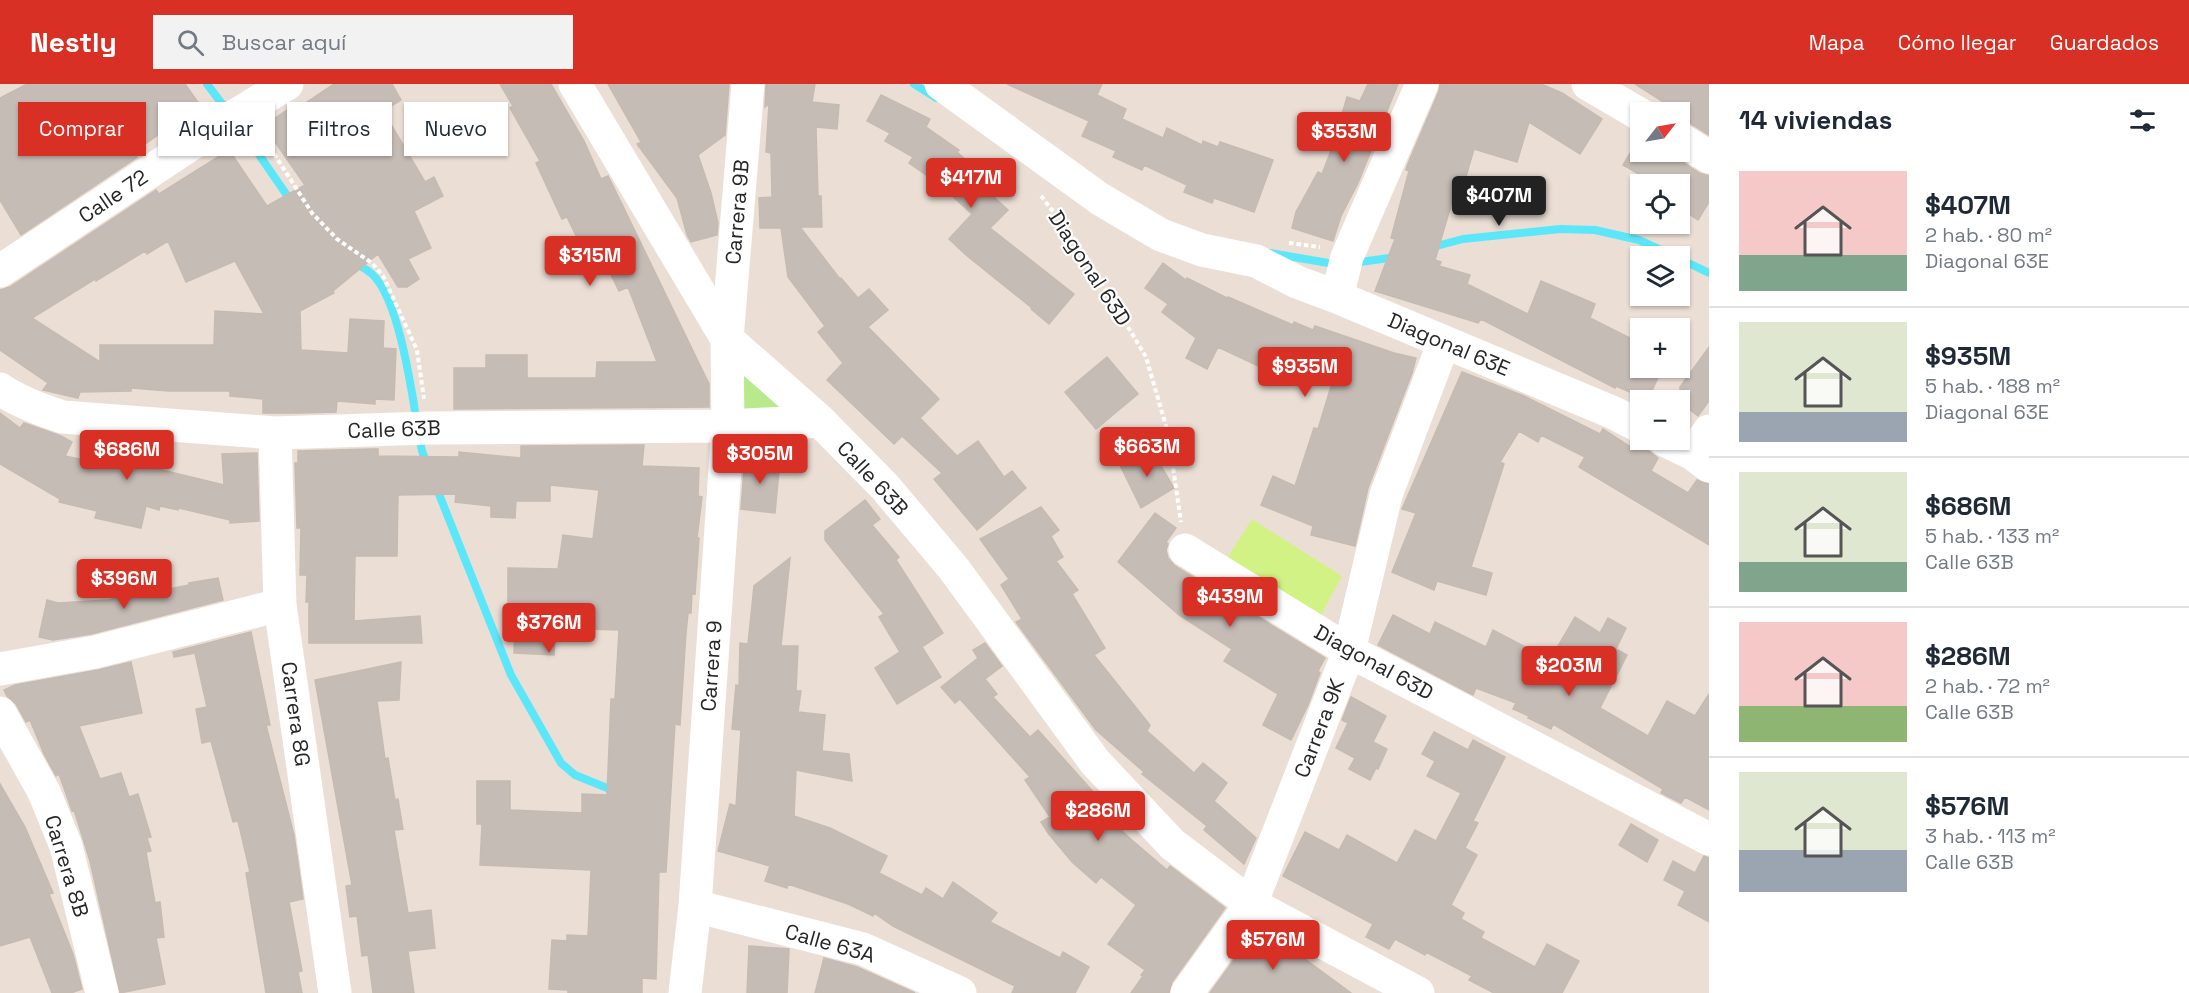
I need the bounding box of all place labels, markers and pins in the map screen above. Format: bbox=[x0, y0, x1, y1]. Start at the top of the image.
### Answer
pin: $353M bbox=[1302, 112, 1386, 163]
pin: $417M bbox=[929, 158, 1013, 209]
pin: $407M bbox=[1457, 176, 1541, 227]
pin: $315M bbox=[548, 236, 632, 287]
pin: $935M bbox=[1263, 347, 1347, 398]
pin: $663M bbox=[1105, 427, 1189, 478]
pin: $686M bbox=[85, 430, 169, 481]
pin: $305M bbox=[718, 434, 802, 485]
pin: $396M bbox=[82, 559, 166, 610]
pin: $439M bbox=[1188, 577, 1272, 628]
pin: $376M bbox=[507, 603, 591, 654]
pin: $203M bbox=[1527, 646, 1611, 697]
pin: $286M bbox=[1056, 791, 1140, 842]
pin: $576M bbox=[1231, 920, 1315, 971]

